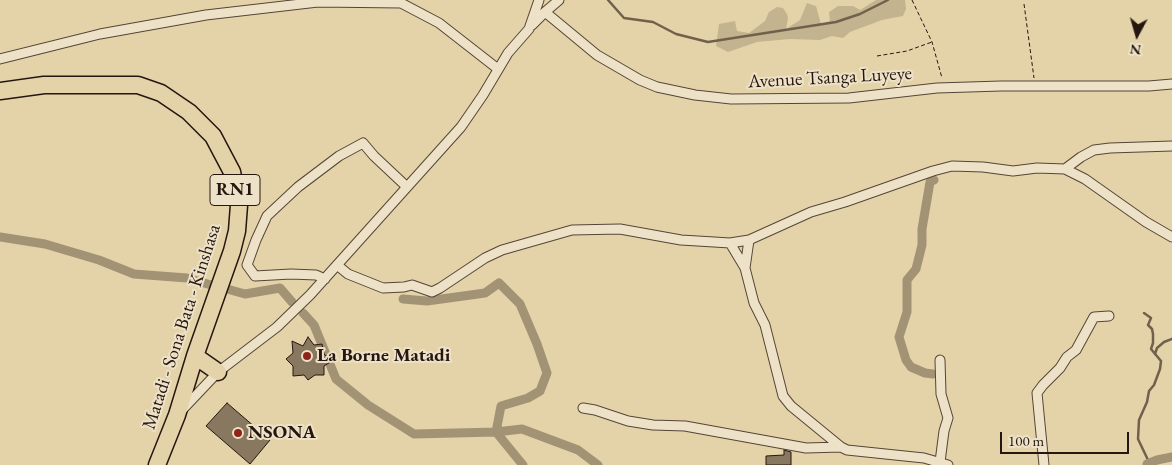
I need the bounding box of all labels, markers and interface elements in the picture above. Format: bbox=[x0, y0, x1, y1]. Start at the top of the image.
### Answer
north arrow bbox=[1112, 10, 1162, 60]
text: N bbox=[1129, 40, 1142, 59]
street label: Avenue Tsanga Luyeye bbox=[747, 62, 913, 94]
road number: RN1 bbox=[210, 174, 260, 206]
street label: Matadi - Sona Bata - Kinshasa bbox=[138, 221, 226, 433]
place label: La Borne Matadi bbox=[317, 345, 450, 367]
marker: La Borne Matadi bbox=[301, 350, 313, 362]
place label: NSONA bbox=[248, 422, 316, 444]
scale bar bbox=[1002, 422, 1131, 454]
marker: NSONA bbox=[232, 427, 244, 439]
text: 100 m bbox=[1008, 431, 1044, 450]

